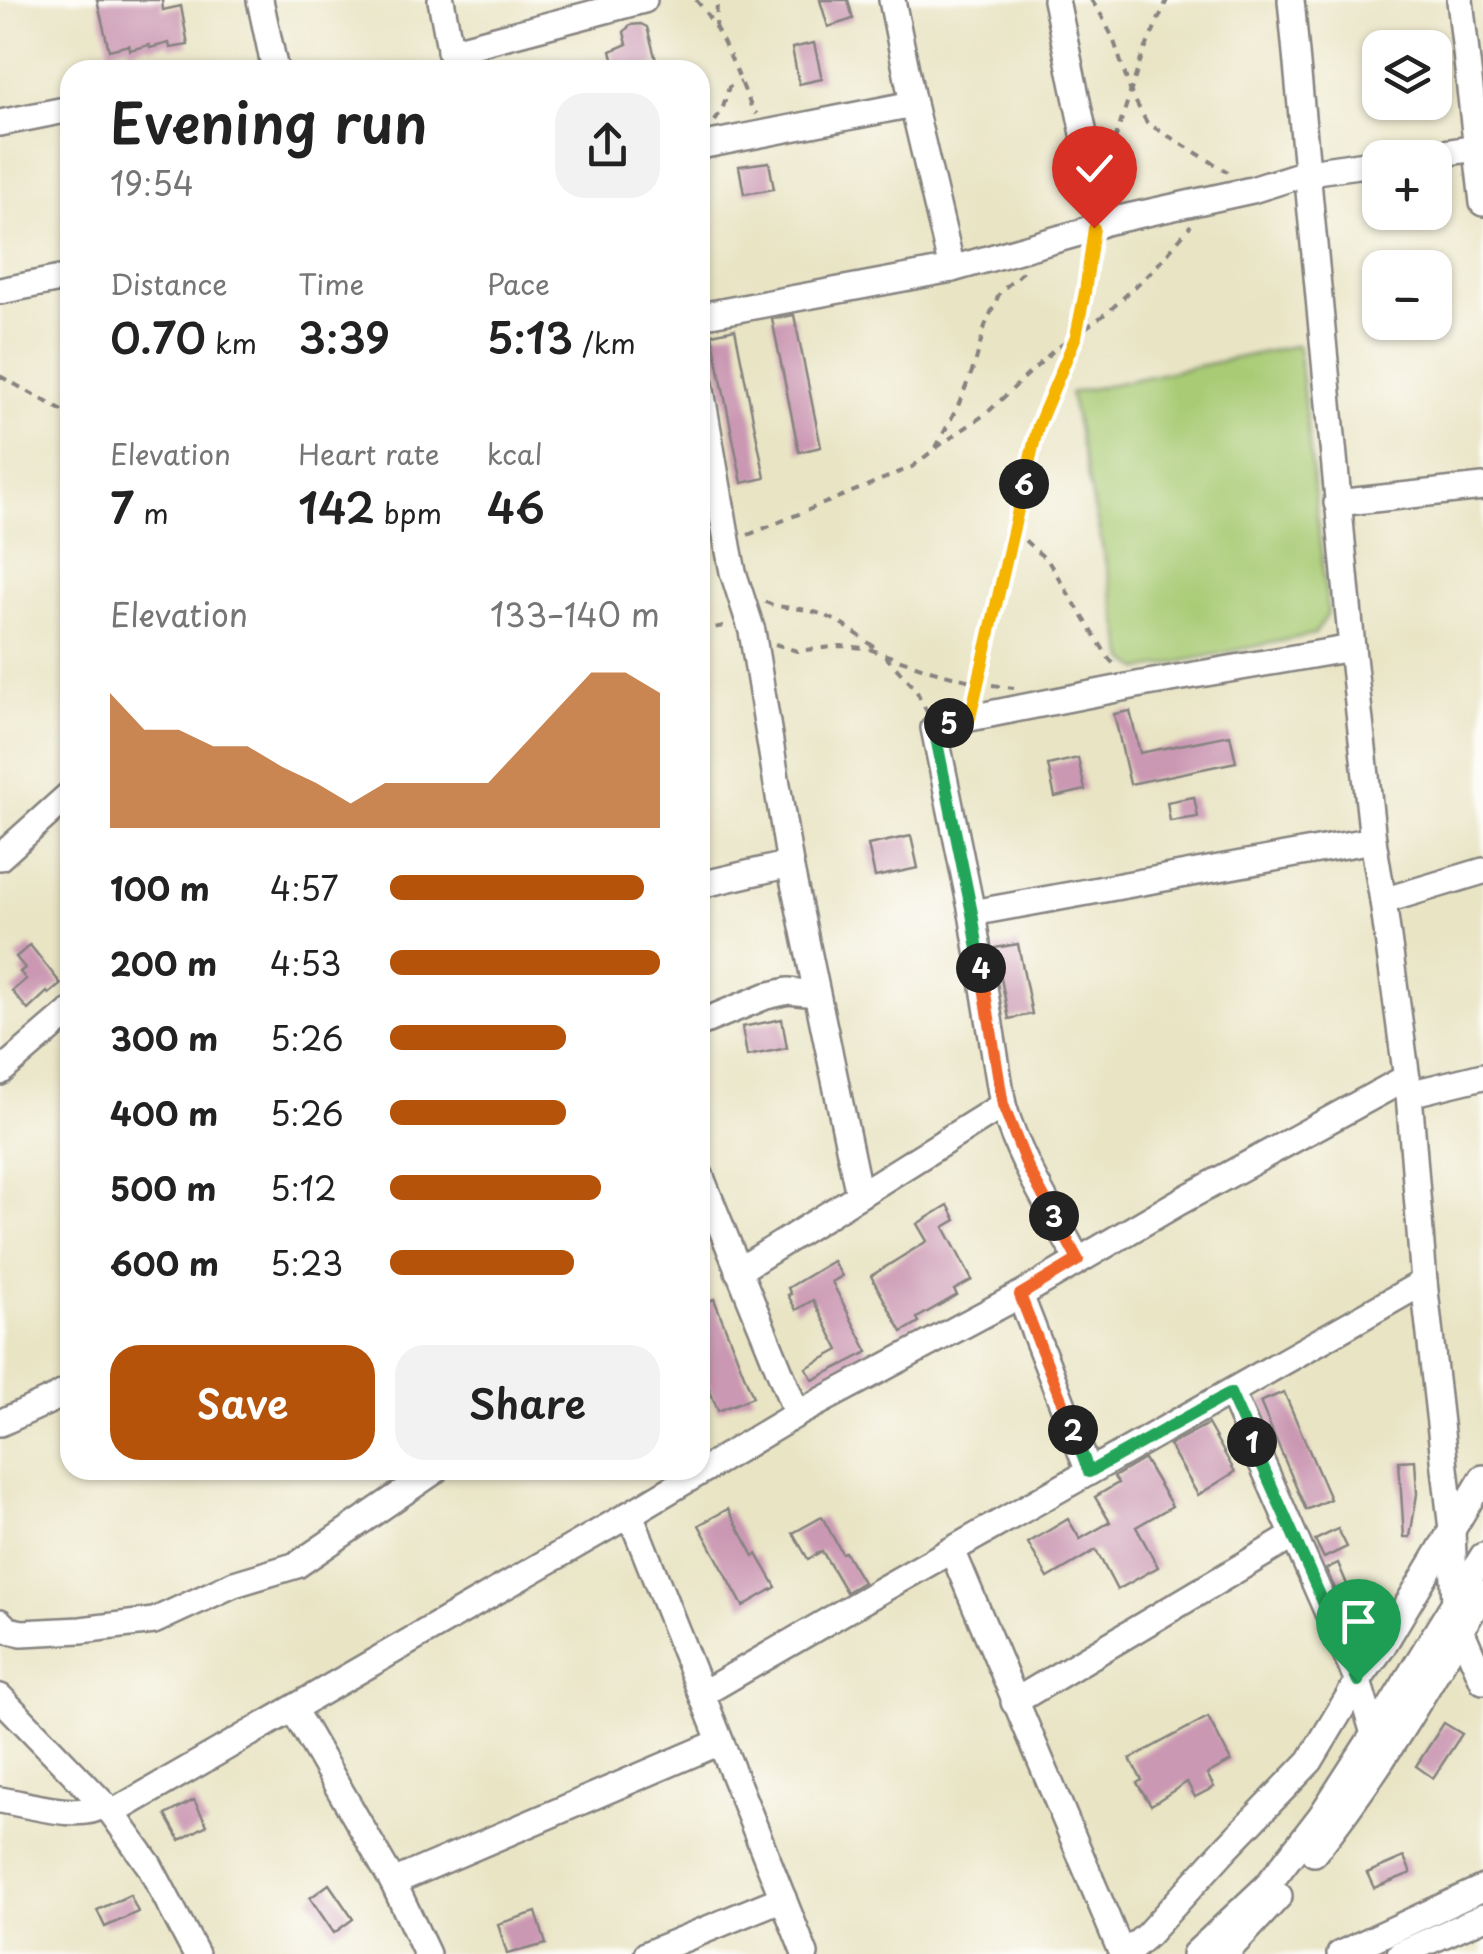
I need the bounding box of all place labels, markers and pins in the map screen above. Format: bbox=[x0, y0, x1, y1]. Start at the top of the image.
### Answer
pin bbox=[1052, 126, 1137, 229]
pin: 6 bbox=[999, 459, 1049, 509]
pin: 5 bbox=[924, 698, 974, 748]
pin: 4 bbox=[956, 943, 1006, 993]
pin: 3 bbox=[1029, 1191, 1079, 1241]
pin: 2 bbox=[1048, 1405, 1098, 1455]
pin: 1 bbox=[1227, 1417, 1277, 1467]
pin bbox=[1316, 1579, 1401, 1682]

